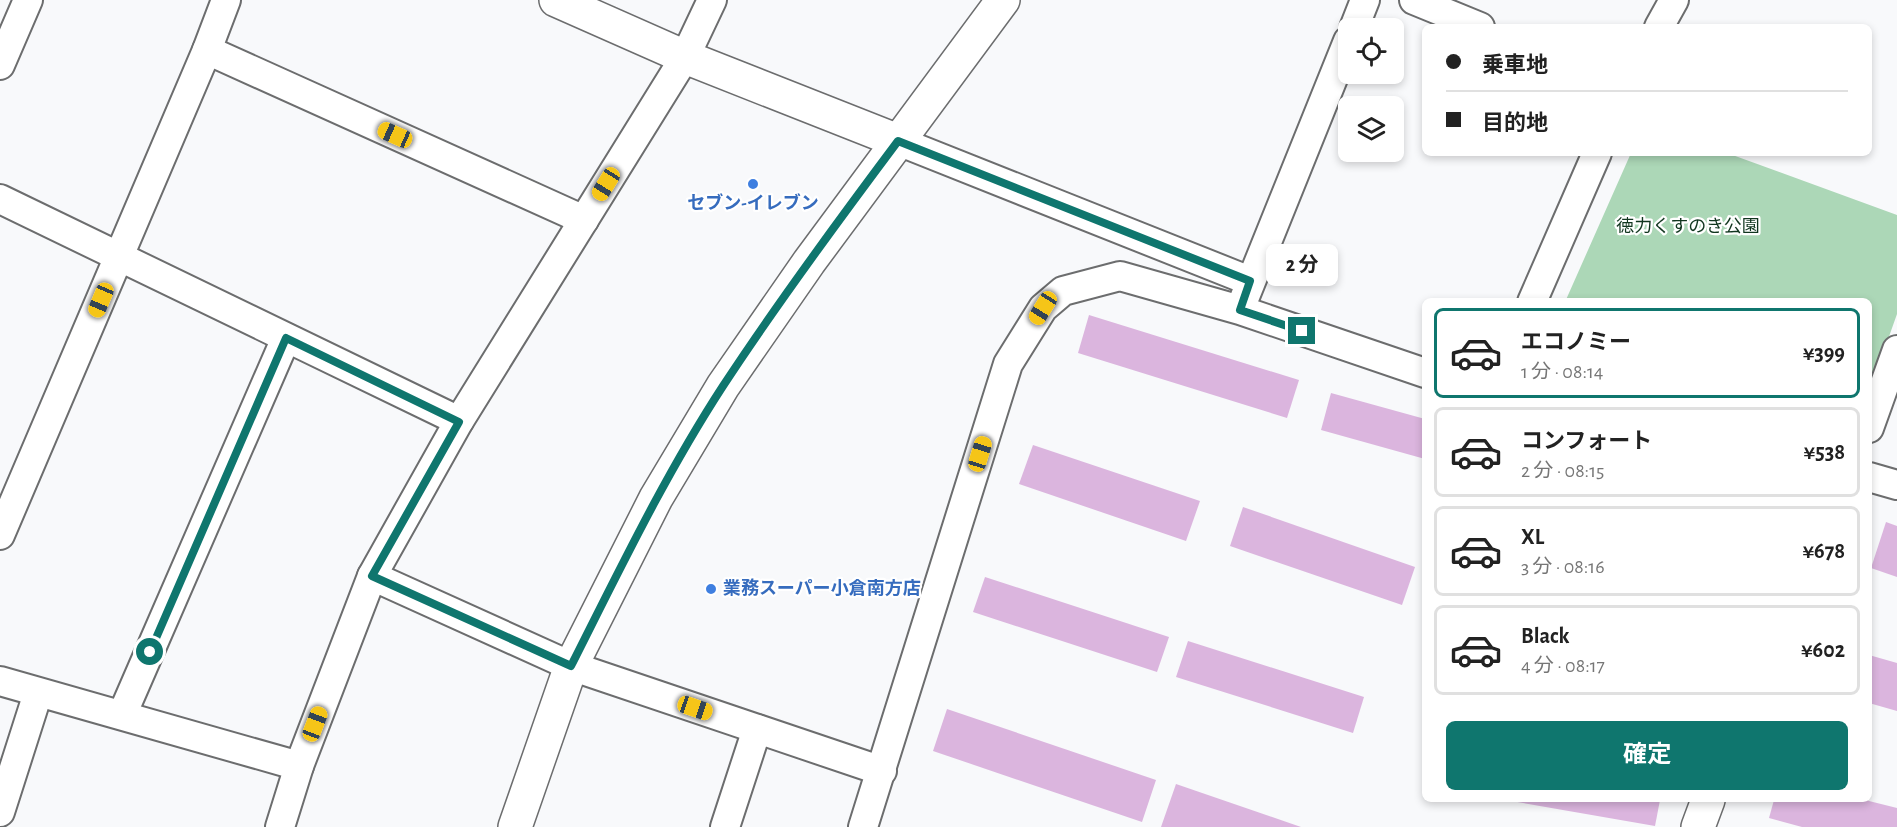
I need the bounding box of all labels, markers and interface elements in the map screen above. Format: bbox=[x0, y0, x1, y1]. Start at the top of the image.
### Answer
map controls bbox=[1338, 18, 1404, 162]
button: locate bbox=[1338, 18, 1404, 84]
text: 乗車地 bbox=[1482, 54, 1548, 76]
button: layers bbox=[1338, 96, 1404, 162]
text: 目的地 bbox=[1482, 112, 1548, 134]
car bbox=[375, 119, 415, 151]
car bbox=[589, 164, 623, 204]
marker: セブン-イレブン bbox=[746, 177, 760, 191]
place label: セブン-イレブン bbox=[687, 193, 819, 213]
park label: 徳力くすのき公園 bbox=[1616, 216, 1760, 236]
callout: 2 分 bbox=[1266, 244, 1338, 286]
text: 2 分 bbox=[1286, 255, 1318, 275]
car bbox=[86, 280, 116, 320]
car bbox=[1026, 288, 1060, 328]
route end bbox=[1288, 317, 1315, 344]
icon: car bbox=[1449, 326, 1503, 380]
text: エコノミー bbox=[1521, 331, 1631, 353]
text: ¥399 bbox=[1803, 342, 1845, 364]
text: 1 分 · 08:14 bbox=[1521, 362, 1603, 382]
icon: car bbox=[1449, 425, 1503, 479]
text: コンフォート bbox=[1521, 430, 1652, 452]
car bbox=[966, 434, 994, 474]
text: ¥538 bbox=[1804, 441, 1845, 463]
text: 2 分 · 08:15 bbox=[1521, 461, 1604, 481]
icon: car bbox=[1449, 524, 1503, 578]
text: XL bbox=[1521, 526, 1544, 548]
text: ¥678 bbox=[1802, 540, 1845, 562]
text: 3 分 · 08:16 bbox=[1521, 557, 1605, 577]
place label: 業務スーパー小倉南方店 bbox=[723, 578, 921, 598]
marker: 業務スーパー小倉南方店 bbox=[704, 582, 718, 596]
icon: car bbox=[1449, 623, 1503, 677]
text: Black bbox=[1521, 625, 1569, 647]
route start bbox=[136, 638, 163, 665]
text: ¥602 bbox=[1801, 639, 1845, 661]
text: 4 分 · 08:17 bbox=[1521, 656, 1605, 676]
car bbox=[675, 694, 715, 722]
car bbox=[300, 704, 330, 744]
button: 確定 bbox=[1446, 721, 1848, 790]

